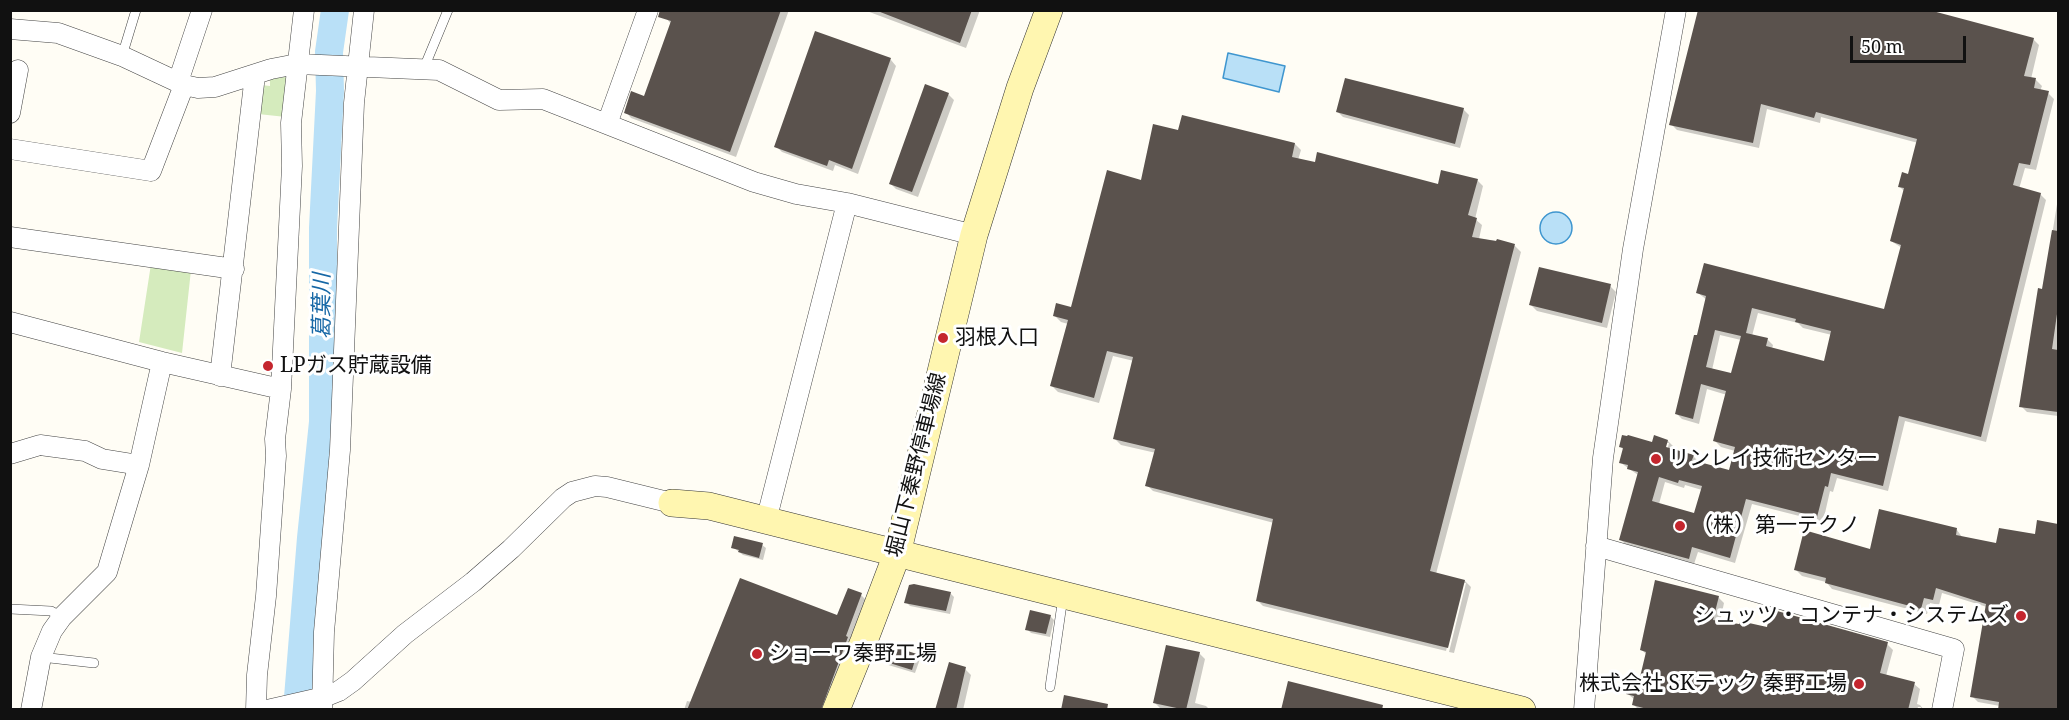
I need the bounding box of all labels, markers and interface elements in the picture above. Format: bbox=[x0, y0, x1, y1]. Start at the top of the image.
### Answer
scale bar bbox=[1853, 24, 1968, 62]
text: 50 m bbox=[1861, 34, 1903, 58]
water label: 葛葉川 bbox=[310, 273, 336, 339]
place label: 羽根入口 bbox=[955, 325, 1039, 351]
marker: 羽根入口 bbox=[936, 331, 950, 345]
place label: LPガス貯蔵設備 bbox=[280, 353, 432, 379]
marker: LPガス貯蔵設備 bbox=[261, 359, 275, 373]
street label: 堀山下秦野停車場線 bbox=[882, 370, 952, 560]
place label: リンレイ技術センター bbox=[1668, 446, 1878, 472]
marker: リンレイ技術センター bbox=[1649, 452, 1663, 466]
place label: （株）第一テクノ bbox=[1692, 513, 1860, 539]
marker: （株）第一テクノ bbox=[1673, 519, 1687, 533]
place label: シュッツ・コンテナ・システムズ bbox=[1694, 603, 2009, 629]
marker: シュッツ・コンテナ・システムズ bbox=[2014, 609, 2028, 623]
place label: ショーワ秦野工場 bbox=[769, 641, 937, 667]
marker: ショーワ秦野工場 bbox=[750, 647, 764, 661]
place label: 株式会社 SKテック 秦野工場 bbox=[1579, 671, 1847, 697]
marker: 株式会社 SKテック 秦野工場 bbox=[1852, 677, 1866, 691]

